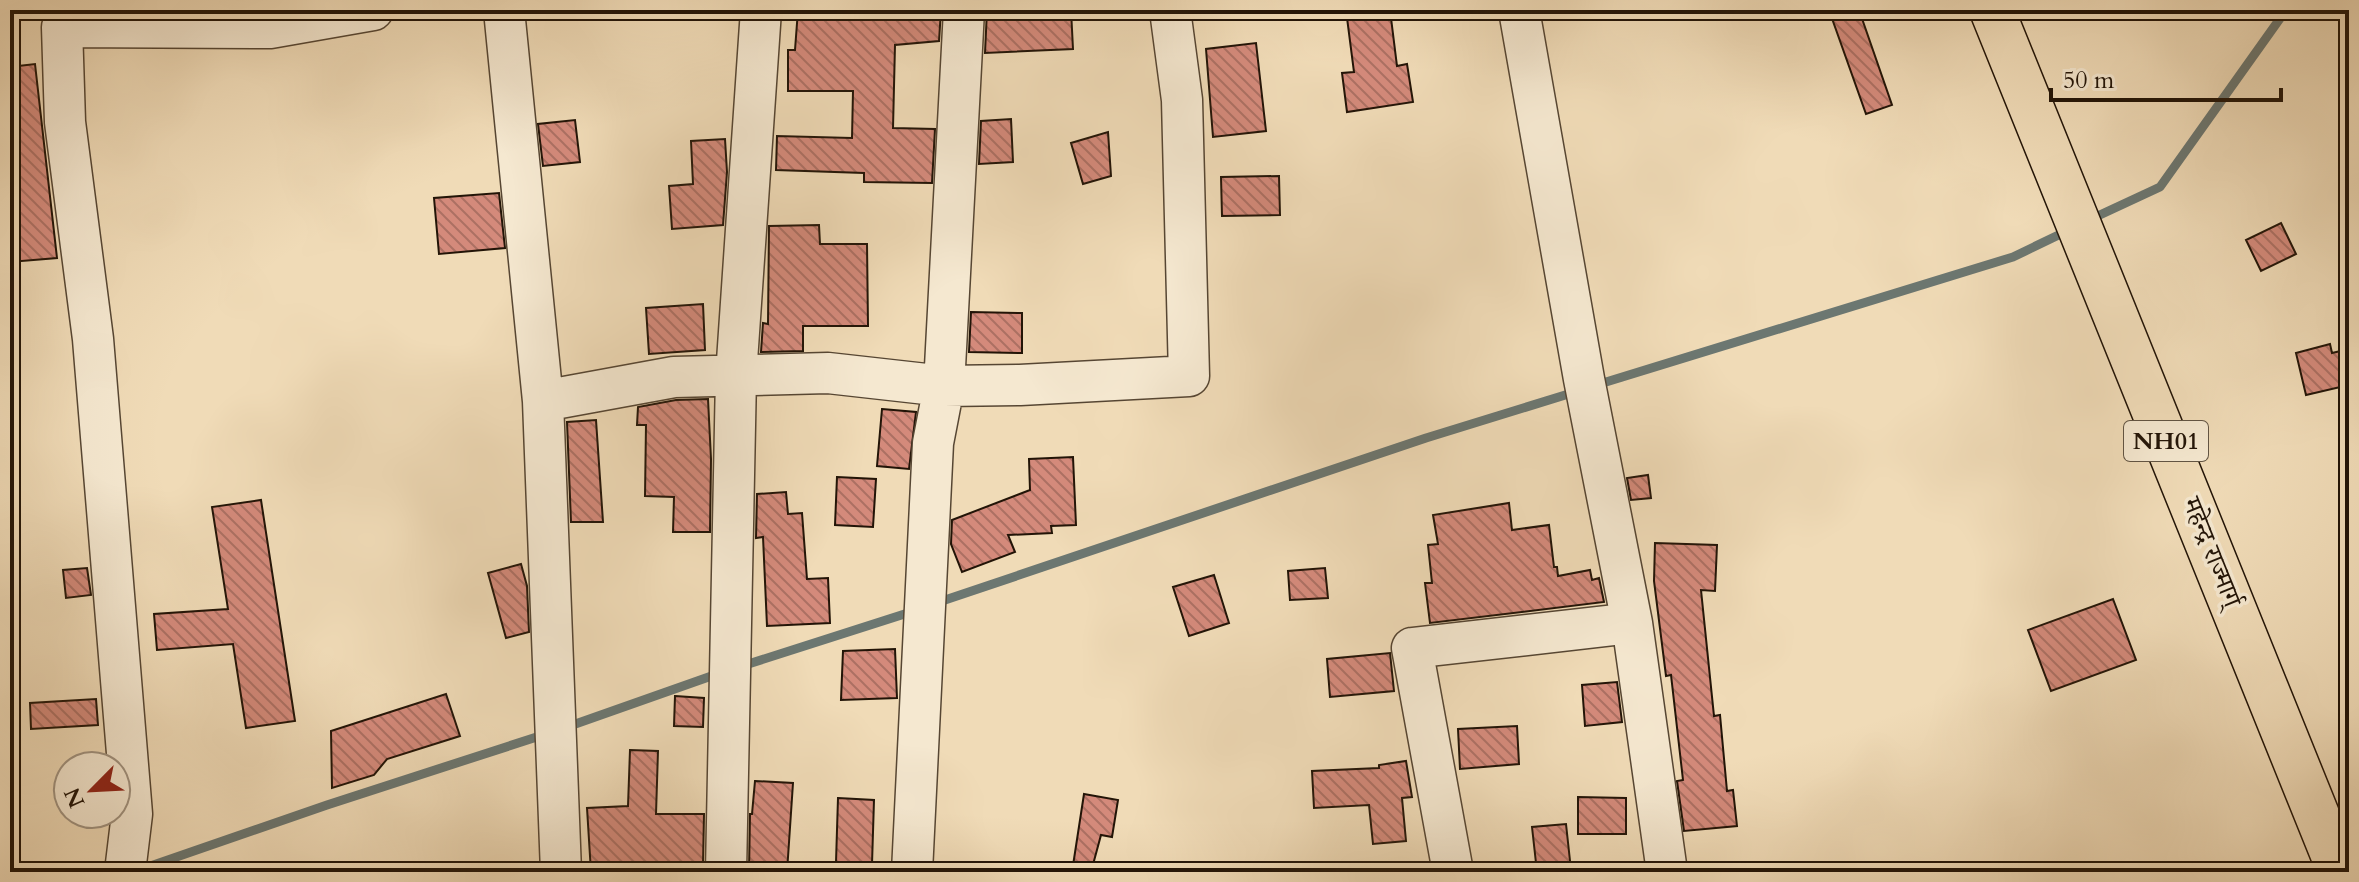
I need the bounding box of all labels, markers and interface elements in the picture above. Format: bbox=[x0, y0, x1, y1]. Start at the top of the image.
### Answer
scale bar bbox=[2051, 52, 2281, 102]
text: 50 m bbox=[2063, 64, 2115, 97]
road number: NH01 bbox=[2124, 421, 2208, 461]
street label: महेन्द्र राज्मार्ग् bbox=[2173, 490, 2251, 615]
north arrow bbox=[52, 750, 132, 830]
text: N bbox=[57, 783, 92, 813]

